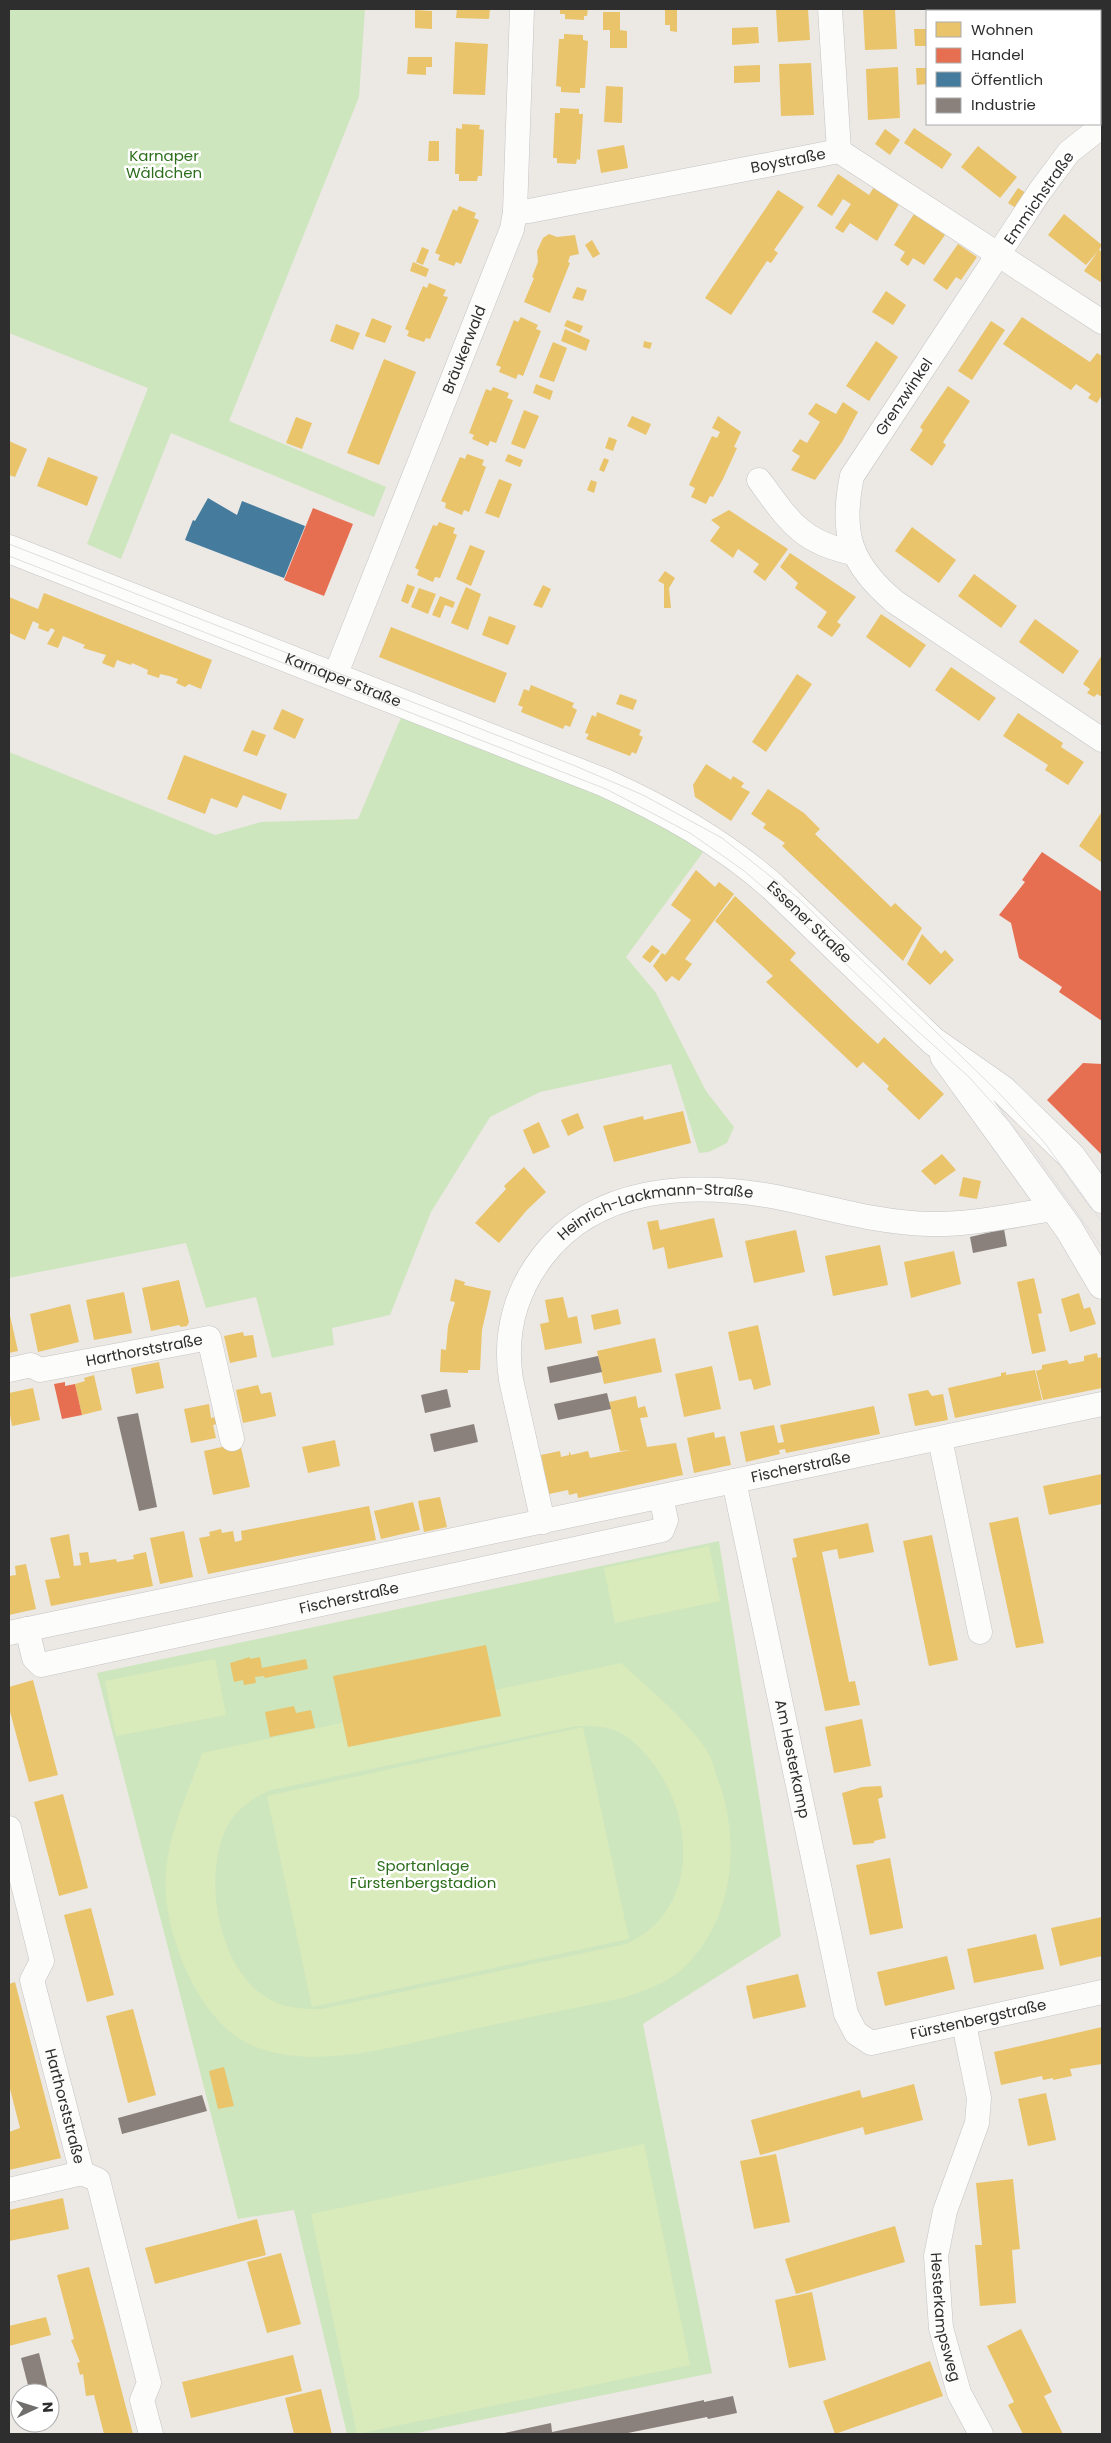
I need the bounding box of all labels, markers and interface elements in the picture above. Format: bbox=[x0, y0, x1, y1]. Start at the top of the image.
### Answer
legend bbox=[926, 10, 1101, 125]
text: Wohnen bbox=[971, 19, 1033, 40]
text: Handel bbox=[971, 44, 1024, 65]
text: Öffentlich bbox=[971, 69, 1043, 90]
text: Industrie bbox=[971, 94, 1036, 115]
street label: Boystraße bbox=[749, 143, 827, 178]
park label: Karnaper Wäldchen bbox=[126, 145, 202, 183]
street label: Emmichstraße bbox=[999, 147, 1079, 249]
street label: Bräukerwald bbox=[437, 302, 491, 397]
street label: Grenzwinkel bbox=[870, 354, 937, 440]
street label: Karnaper Straße bbox=[282, 647, 405, 712]
street label: Essener Straße bbox=[763, 875, 857, 968]
street label: Heinrich-Lackmann-Straße bbox=[552, 1179, 755, 1245]
street label: Harthorststraße bbox=[84, 1328, 204, 1371]
street label: Fischerstraße bbox=[749, 1446, 852, 1487]
street label: Fischerstraße bbox=[297, 1577, 401, 1619]
street label: Am Hesterkamp bbox=[770, 1697, 816, 1820]
park label: Sportanlage Fürstenbergstadion bbox=[350, 1855, 496, 1893]
street label: Fürstenbergstraße bbox=[908, 1994, 1048, 2044]
street label: Harthorststraße bbox=[40, 2046, 90, 2166]
street label: Hesterkampsweg bbox=[926, 2252, 966, 2384]
north arrow bbox=[10, 2383, 60, 2433]
text: N bbox=[38, 2401, 58, 2413]

